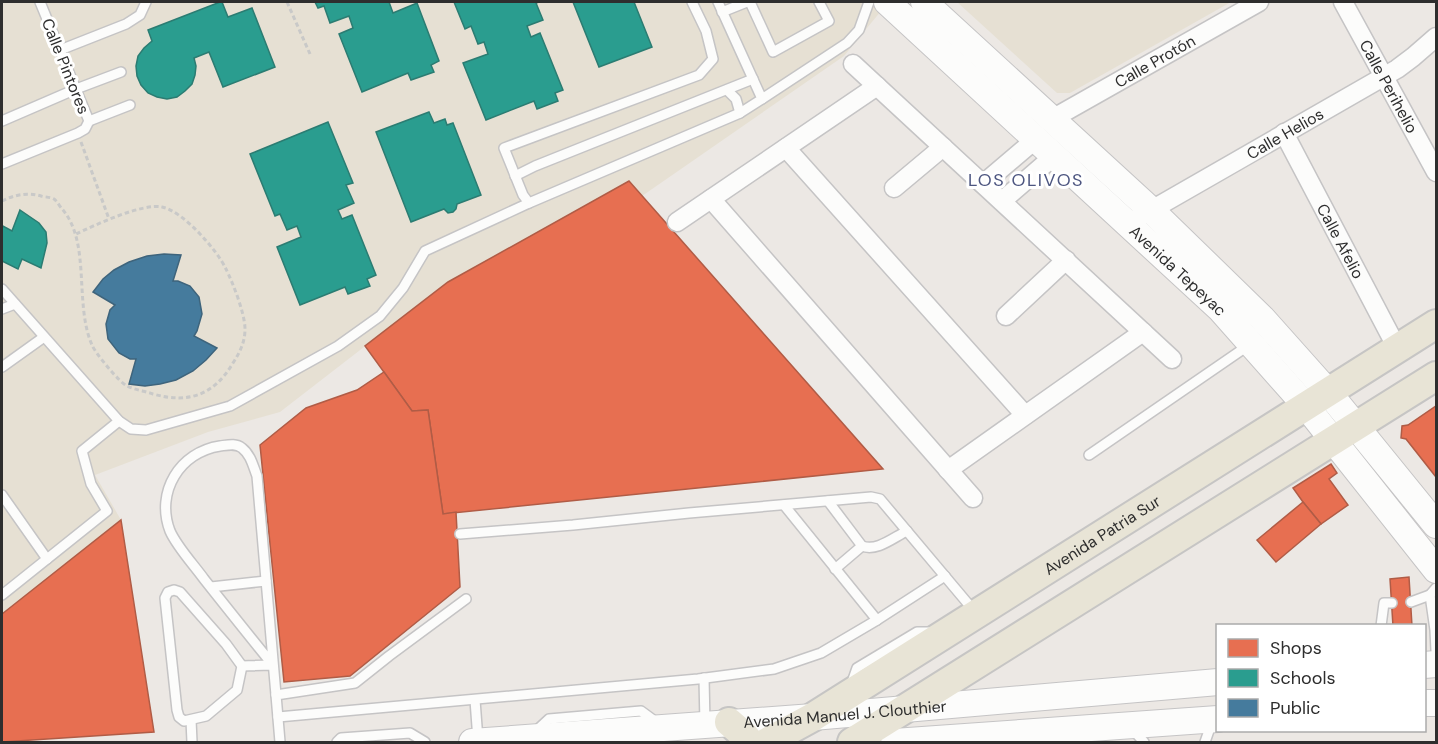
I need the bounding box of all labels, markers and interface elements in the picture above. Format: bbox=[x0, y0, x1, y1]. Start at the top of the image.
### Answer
street label: Calle Pintores bbox=[37, 15, 94, 117]
street label: Calle Protón bbox=[1111, 30, 1199, 93]
street label: Calle Perihelio bbox=[1355, 36, 1423, 137]
street label: Calle Helios bbox=[1243, 103, 1327, 164]
district label: LOS OLIVOS bbox=[968, 168, 1084, 192]
street label: Calle Afelio bbox=[1312, 200, 1369, 282]
street label: Avenida Tepeyac bbox=[1125, 221, 1231, 320]
street label: Avenida Patria Sur bbox=[1040, 491, 1164, 580]
legend bbox=[1216, 624, 1426, 732]
text: Shops bbox=[1270, 636, 1322, 660]
text: Schools bbox=[1270, 666, 1335, 690]
street label: Avenida Manuel J. Clouthier bbox=[743, 695, 947, 733]
text: Public bbox=[1270, 696, 1321, 720]

